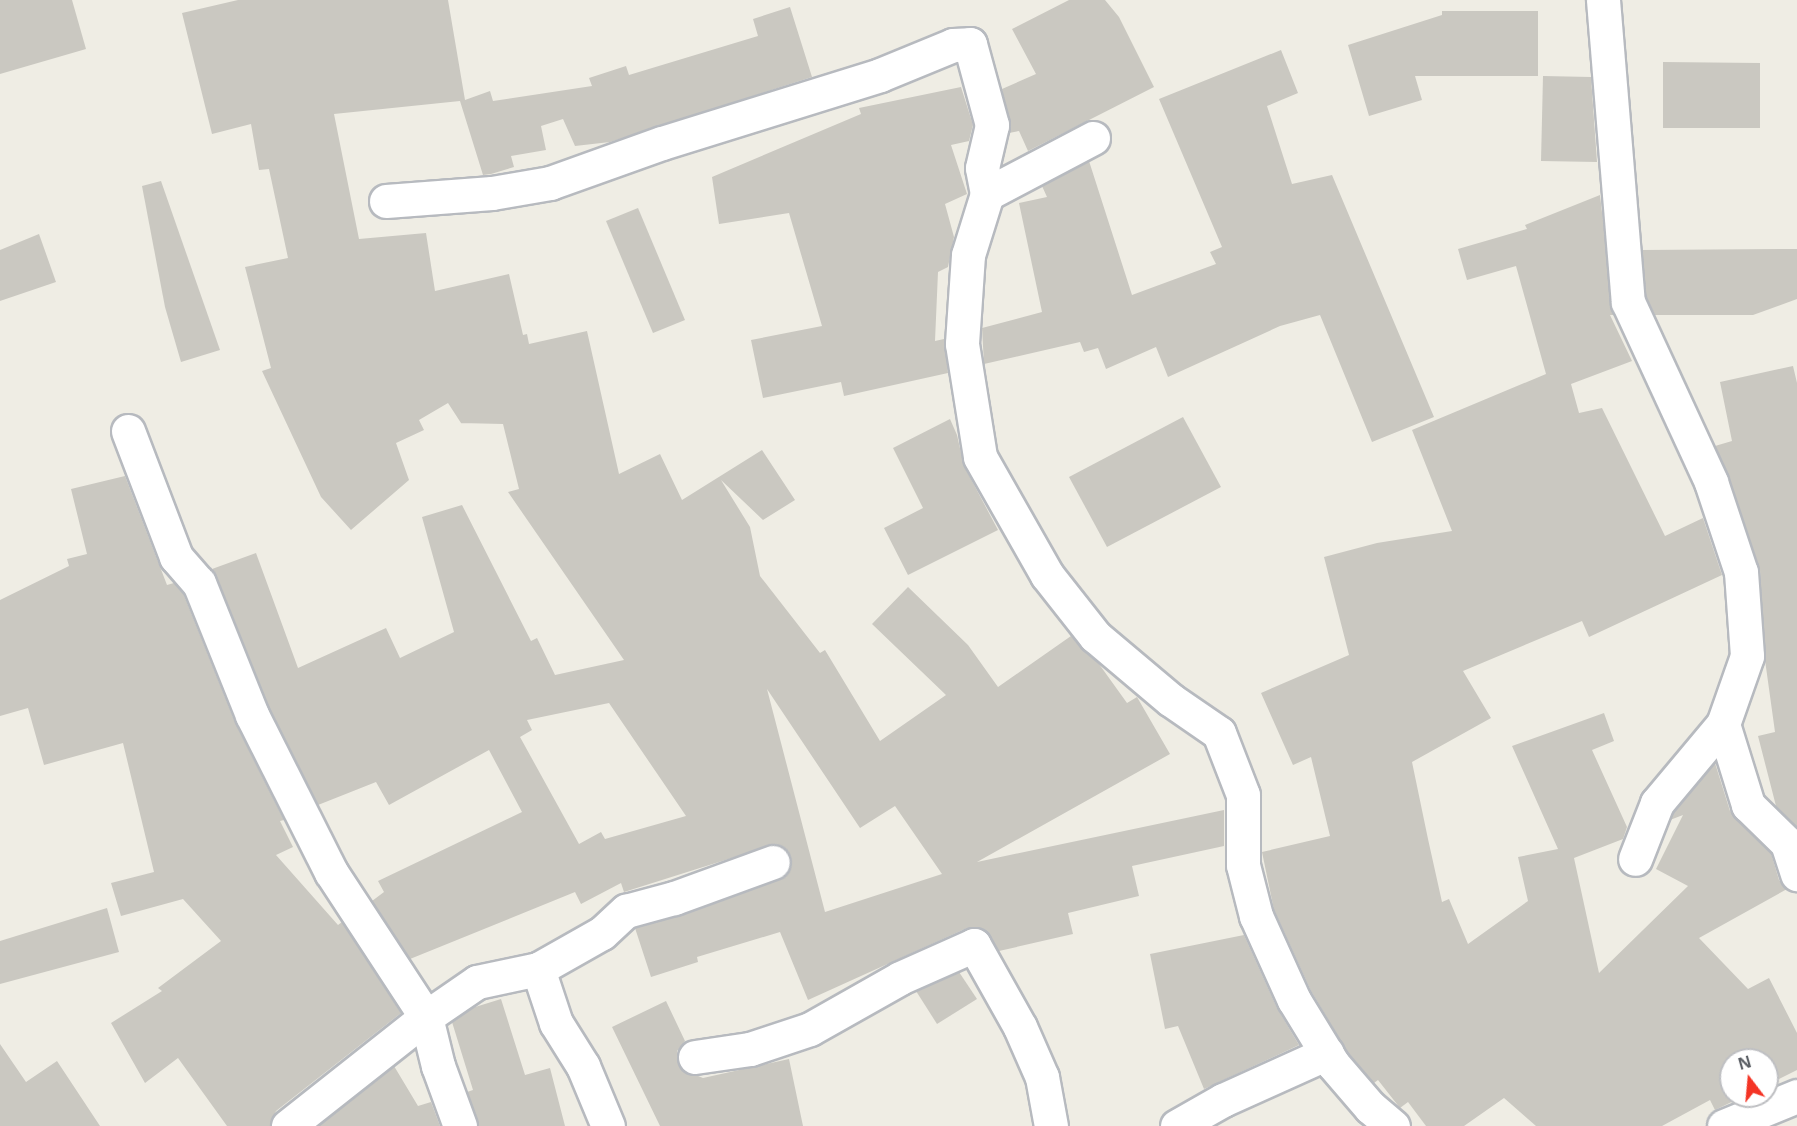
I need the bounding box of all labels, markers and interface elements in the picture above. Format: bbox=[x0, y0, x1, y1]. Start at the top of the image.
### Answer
north arrow bbox=[1719, 1048, 1779, 1108]
text: N bbox=[1735, 1050, 1754, 1075]

